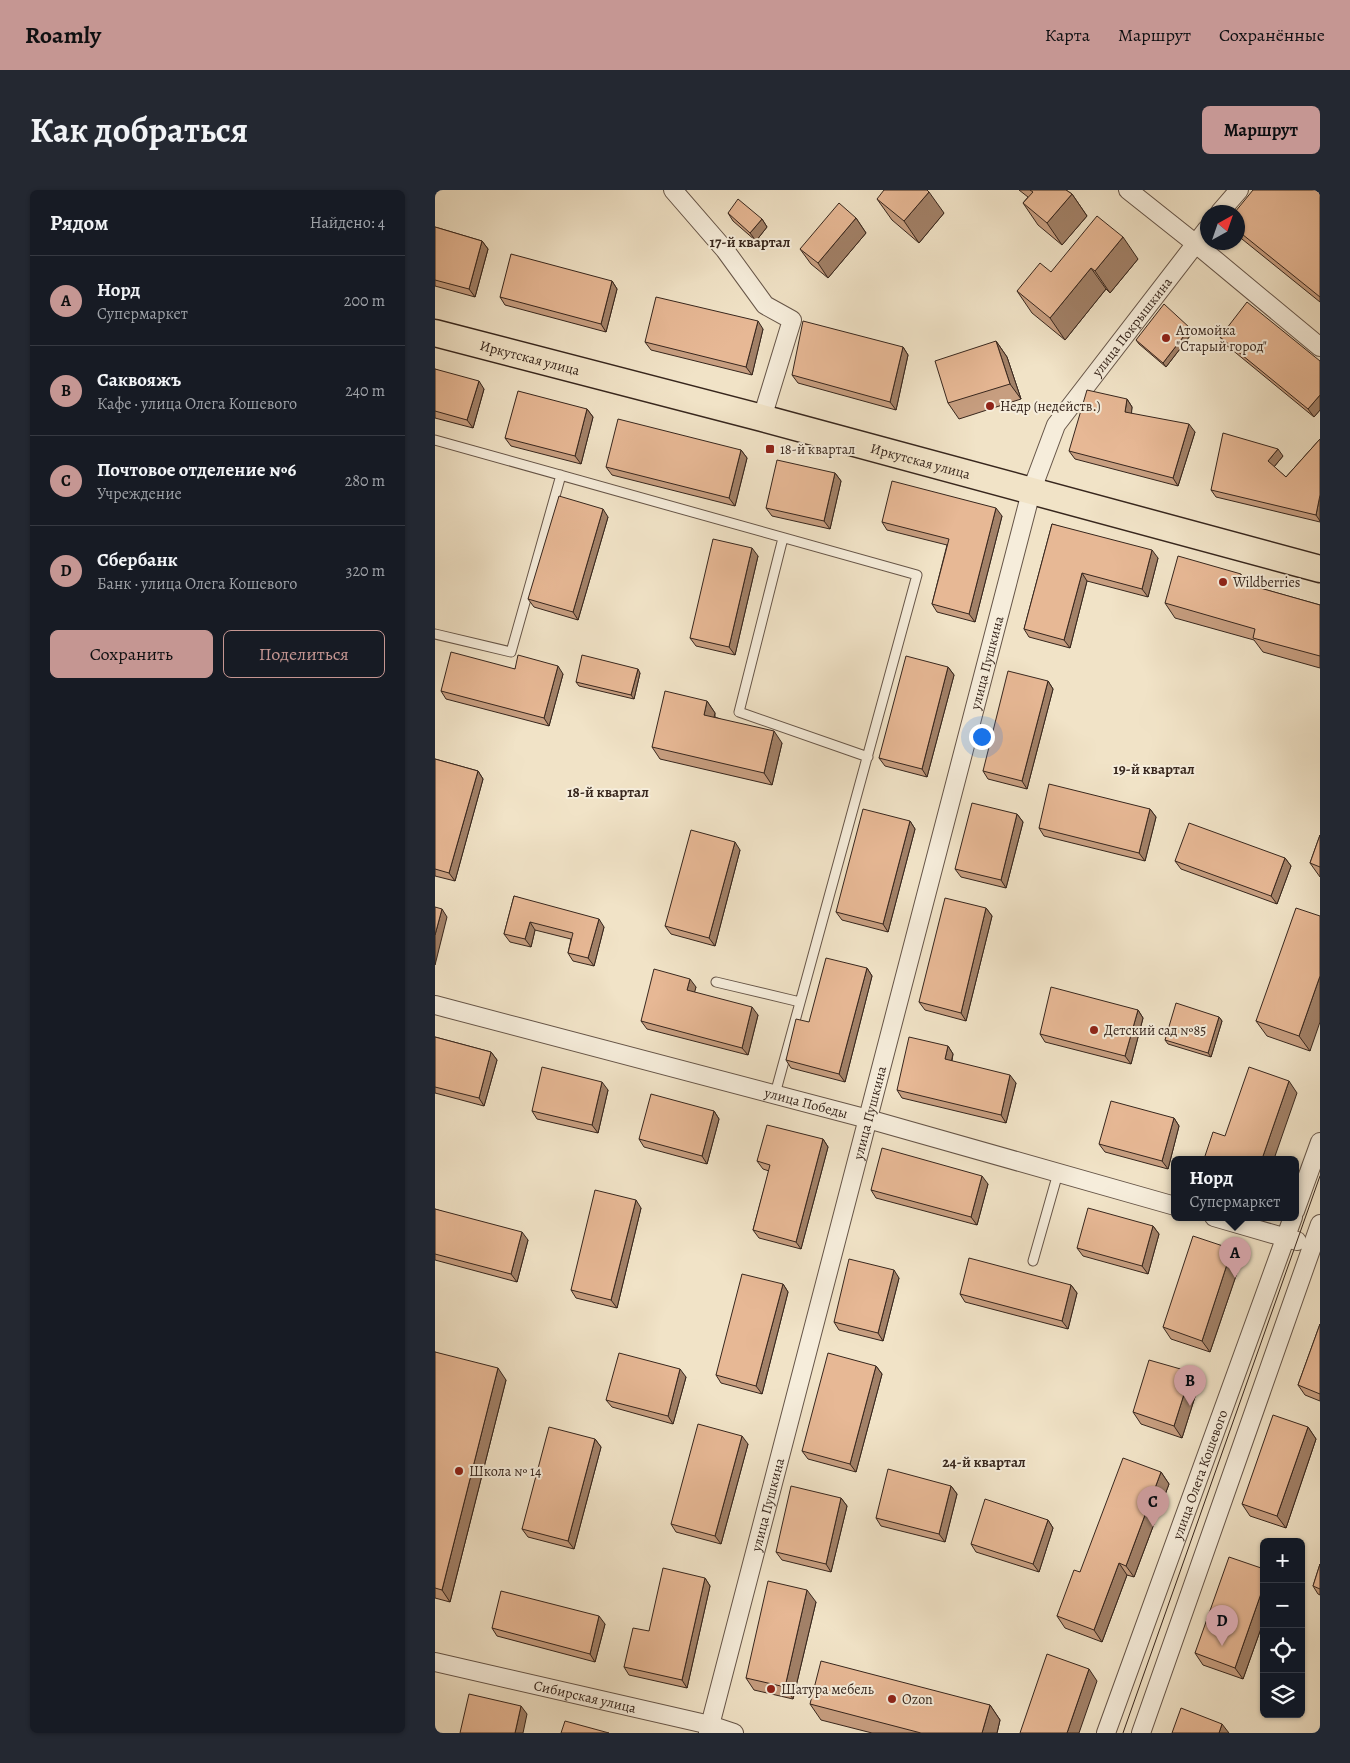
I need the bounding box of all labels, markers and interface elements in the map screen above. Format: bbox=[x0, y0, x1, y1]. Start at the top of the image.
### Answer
text: Roamly bbox=[25, 19, 101, 51]
text: Карта bbox=[1045, 23, 1090, 47]
text: Маршрут bbox=[1118, 23, 1191, 47]
text: Сохранённые bbox=[1219, 23, 1325, 47]
text: Как добраться bbox=[30, 106, 248, 154]
button: Маршрут bbox=[1202, 106, 1320, 154]
north arrow bbox=[1200, 205, 1245, 250]
text: Рядом bbox=[50, 209, 108, 237]
text: Найдено: 4 bbox=[310, 212, 385, 234]
district label: 17-й квартал bbox=[710, 232, 791, 252]
street label: улица Покрышкина bbox=[1087, 273, 1177, 381]
text: Норд bbox=[97, 277, 140, 303]
text: A bbox=[61, 290, 71, 312]
text: 200 m bbox=[344, 290, 385, 312]
text: Супермаркет bbox=[97, 303, 188, 325]
place label: Атомойка "Старый город" bbox=[1175, 321, 1267, 356]
marker: Атомойка "Старый город" bbox=[1160, 332, 1172, 344]
street label: Иркутская улица bbox=[478, 336, 582, 380]
text: Саквояжъ bbox=[97, 367, 181, 393]
text: B bbox=[61, 380, 71, 402]
text: 240 m bbox=[345, 380, 385, 402]
text: Кафе · улица Олега Кошевого bbox=[97, 393, 297, 415]
place label: Недр (недейств.) bbox=[1000, 397, 1101, 416]
marker: Недр (недейств.) bbox=[984, 400, 996, 412]
street label: Иркутская улица bbox=[868, 438, 973, 484]
place label: 18-й квартал bbox=[780, 440, 855, 459]
marker: 18-й квартал bbox=[764, 443, 776, 455]
text: Почтовое отделение №6 bbox=[97, 457, 296, 483]
text: C bbox=[61, 470, 71, 492]
text: 280 m bbox=[345, 470, 385, 492]
text: Учреждение bbox=[97, 483, 182, 505]
text: Сбербанк bbox=[97, 547, 178, 573]
text: D bbox=[60, 560, 72, 582]
text: 320 m bbox=[346, 560, 385, 582]
text: Банк · улица Олега Кошевого bbox=[97, 573, 297, 595]
place label: Wildberries bbox=[1232, 573, 1300, 592]
marker: Wildberries bbox=[1217, 576, 1229, 588]
street label: улица Пушкина bbox=[965, 613, 1008, 712]
button: Сохранить bbox=[50, 630, 213, 678]
button: Поделиться bbox=[223, 630, 385, 678]
your location bbox=[969, 724, 995, 750]
district label: 19-й квартал bbox=[1113, 759, 1195, 779]
district label: 18-й квартал bbox=[567, 782, 649, 802]
place label: Детский сад №85 bbox=[1104, 1021, 1206, 1040]
marker: Детский сад №85 bbox=[1088, 1024, 1100, 1036]
street label: улица Пушкина bbox=[848, 1063, 891, 1162]
street label: улица Победы bbox=[762, 1082, 850, 1123]
popup bbox=[1171, 1156, 1299, 1221]
text: Норд bbox=[1190, 1165, 1233, 1191]
text: Супермаркет bbox=[1190, 1191, 1280, 1213]
pin: A bbox=[1219, 1237, 1251, 1278]
pin: B bbox=[1174, 1365, 1206, 1406]
street label: улица Олега Кошевого bbox=[1167, 1407, 1232, 1543]
district label: 24-й квартал bbox=[942, 1452, 1026, 1472]
street label: улица Пушкина bbox=[746, 1455, 789, 1554]
place label: Школа № 14 bbox=[469, 1462, 541, 1481]
marker: Школа № 14 bbox=[453, 1465, 465, 1477]
pin: C bbox=[1137, 1486, 1169, 1527]
map controls bbox=[1260, 1538, 1305, 1718]
button: + bbox=[1260, 1538, 1305, 1583]
button: − bbox=[1260, 1583, 1305, 1628]
pin: D bbox=[1206, 1605, 1238, 1646]
button: locate bbox=[1260, 1628, 1305, 1673]
button: layers bbox=[1260, 1673, 1305, 1718]
street label: Сибирская улица bbox=[532, 1675, 639, 1717]
place label: Шатура мебель bbox=[781, 1680, 874, 1699]
marker: Шатура мебель bbox=[765, 1683, 777, 1695]
place label: Ozon bbox=[902, 1690, 933, 1709]
marker: Ozon bbox=[886, 1693, 898, 1705]

